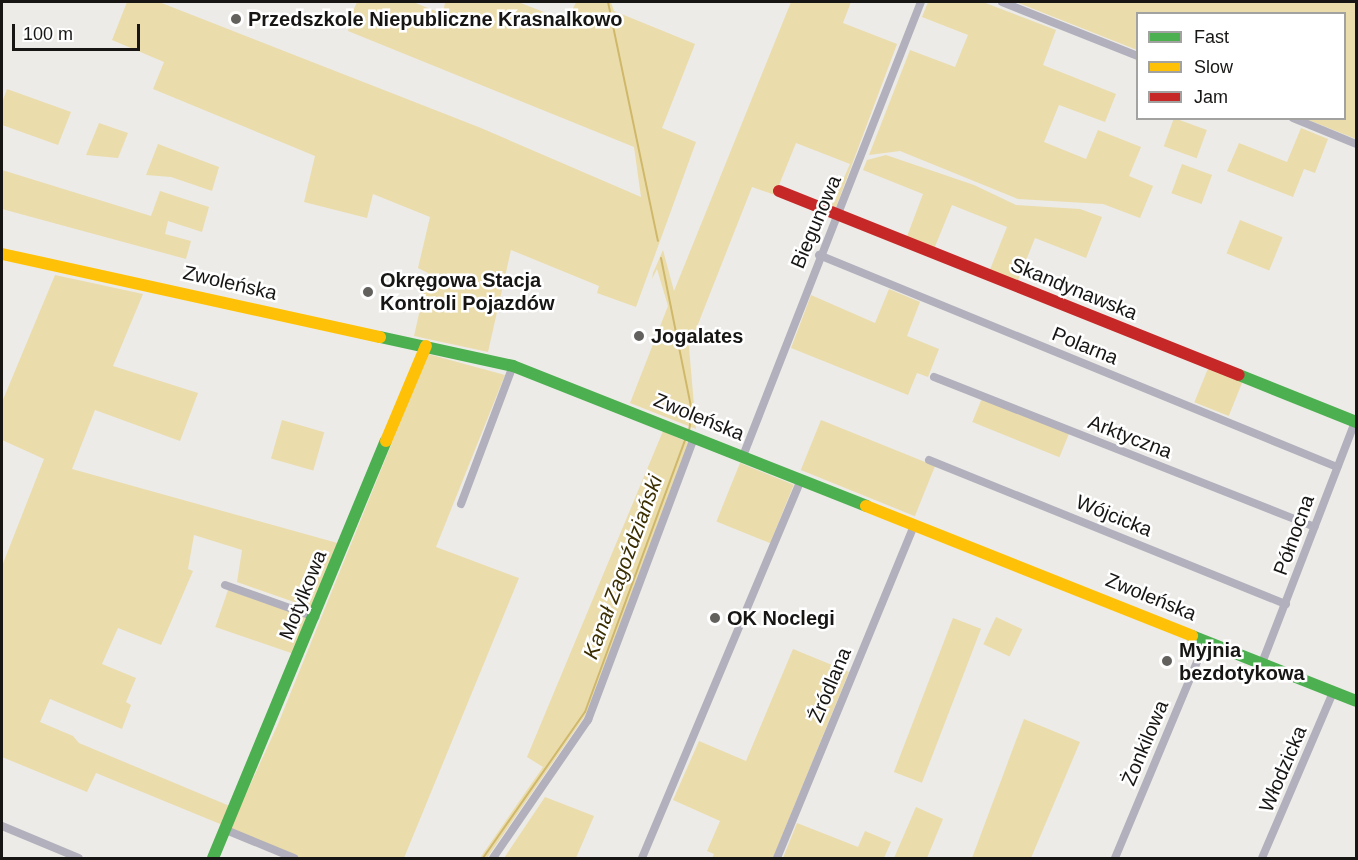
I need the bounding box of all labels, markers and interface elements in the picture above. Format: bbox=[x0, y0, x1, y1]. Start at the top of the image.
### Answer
place label: Przedszkole Niepubliczne Krasnalkowo bbox=[248, 7, 623, 31]
scale bar bbox=[15, 12, 142, 50]
marker: Przedszkole Niepubliczne Krasnalkowo bbox=[229, 12, 243, 26]
legend bbox=[1136, 12, 1346, 120]
text: 100 m bbox=[23, 24, 73, 44]
text: Fast bbox=[1194, 27, 1229, 47]
text: Slow bbox=[1194, 57, 1233, 77]
text: Jam bbox=[1194, 87, 1228, 107]
street label: Biegunowa bbox=[786, 172, 846, 272]
street label: Skandynawska bbox=[1007, 253, 1141, 325]
street label: Zwoleńska bbox=[181, 261, 279, 305]
place label: Okręgowa Stacja Kontroli Pojazdów bbox=[380, 268, 554, 315]
marker: Okręgowa Stacja Kontroli Pojazdów bbox=[361, 285, 375, 299]
street label: Polarna bbox=[1049, 322, 1121, 370]
place label: Jogalates bbox=[651, 324, 743, 348]
marker: Jogalates bbox=[632, 329, 646, 343]
street label: Zwoleńska bbox=[650, 388, 748, 446]
street label: Arktyczna bbox=[1085, 410, 1175, 464]
water label: Kanał Zagoździański bbox=[578, 472, 668, 662]
street label: Wójcicka bbox=[1072, 490, 1156, 542]
street label: Północna bbox=[1268, 492, 1320, 578]
street label: Motylkowa bbox=[274, 547, 332, 643]
street label: Zwoleńska bbox=[1102, 568, 1200, 626]
place label: OK Noclegi bbox=[727, 606, 835, 630]
marker: OK Noclegi bbox=[708, 611, 722, 625]
place label: Myjnia bezdotykowa bbox=[1179, 638, 1305, 685]
street label: Źródlana bbox=[804, 644, 856, 726]
marker: Myjnia bezdotykowa bbox=[1160, 654, 1174, 668]
street label: Żonkilowa bbox=[1116, 697, 1174, 789]
street label: Włodzicka bbox=[1254, 722, 1312, 816]

